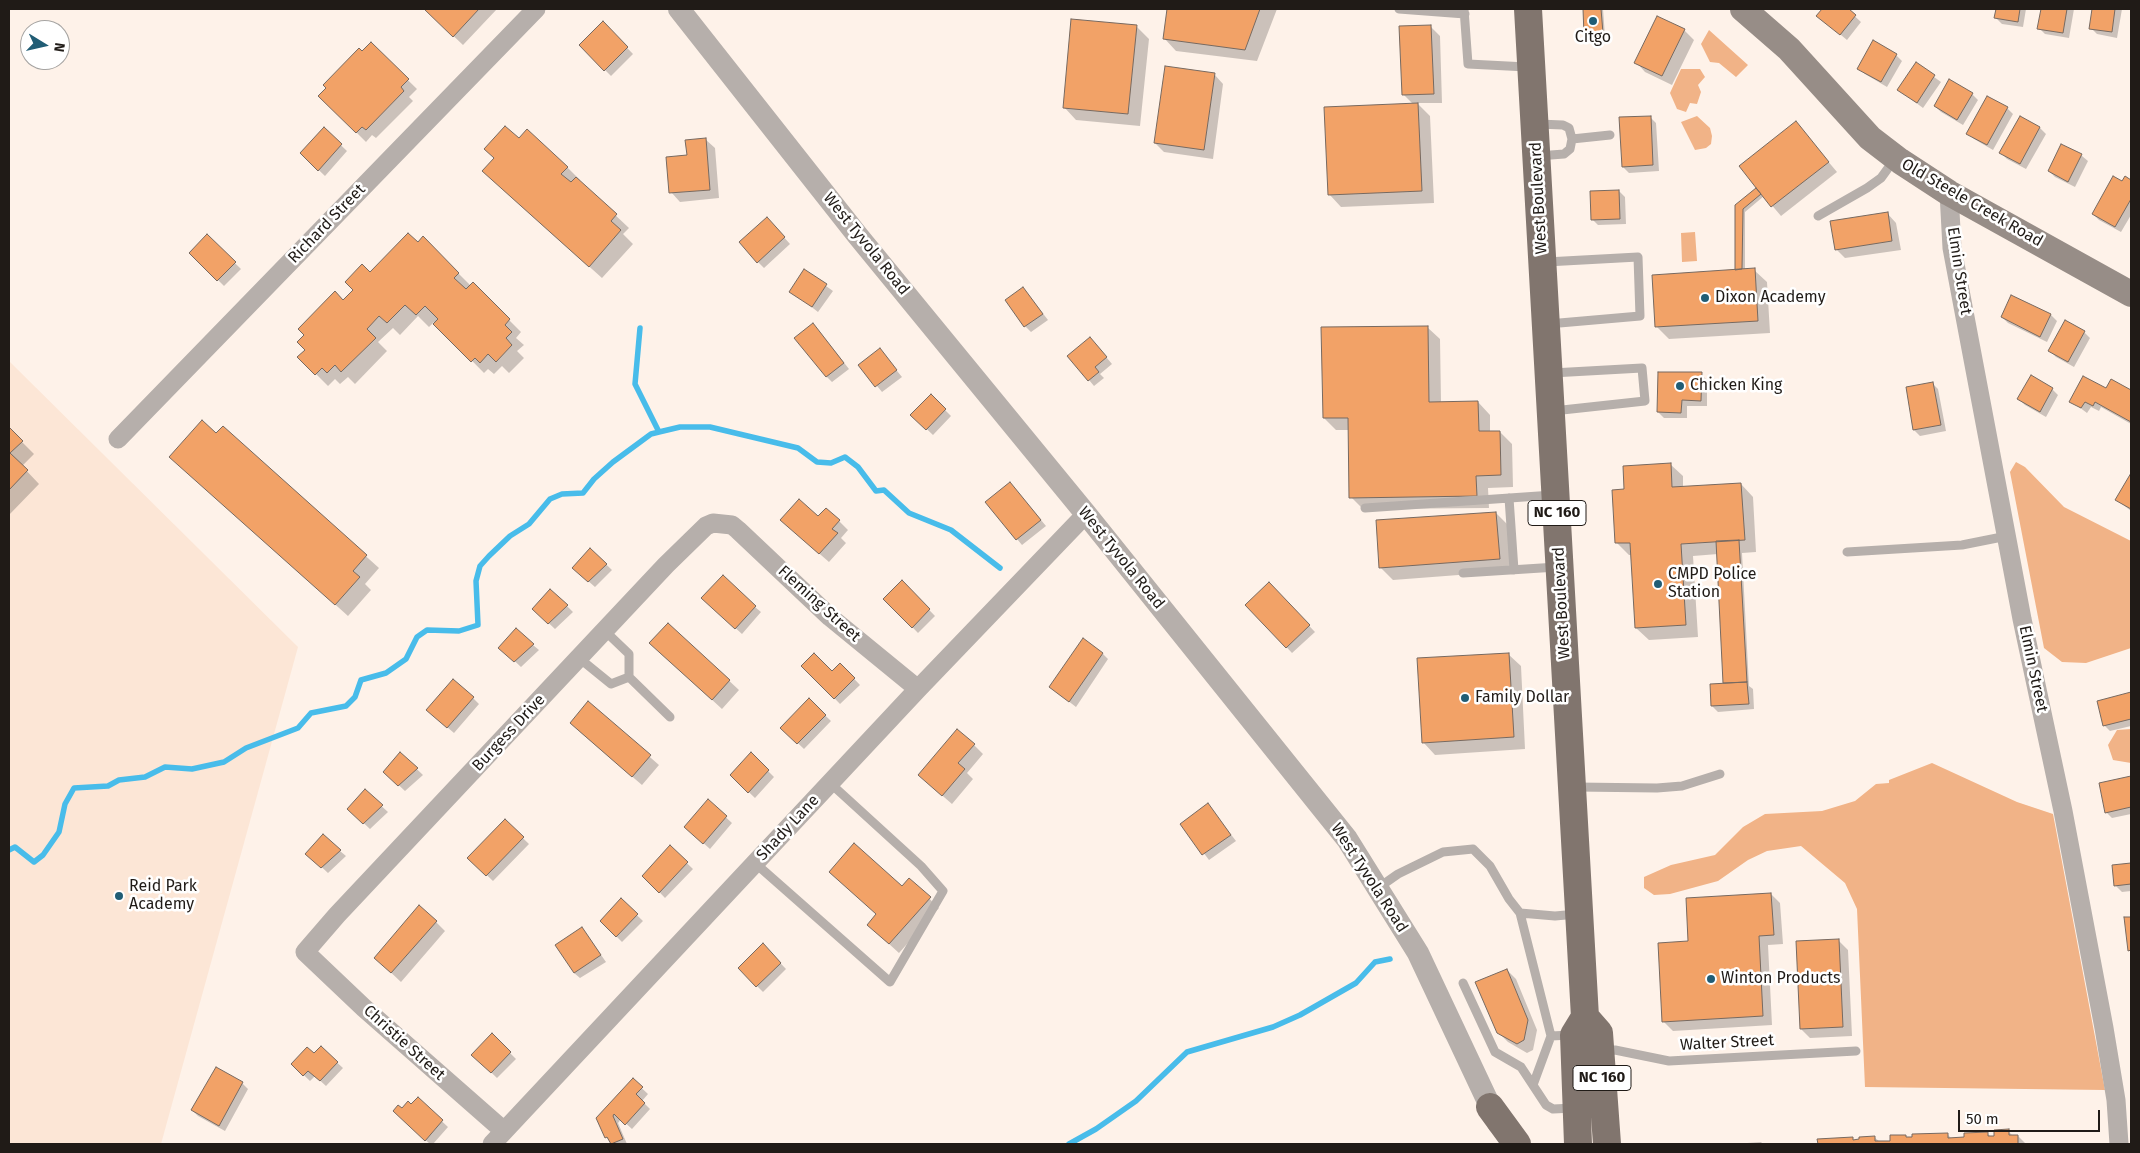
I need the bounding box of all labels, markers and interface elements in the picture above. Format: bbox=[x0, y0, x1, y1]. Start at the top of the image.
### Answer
marker: Citgo bbox=[1587, 15, 1599, 27]
north arrow bbox=[20, 20, 70, 70]
place label: Citgo bbox=[1575, 28, 1611, 48]
text: N bbox=[50, 41, 68, 53]
street label: West Boulevard bbox=[1526, 141, 1552, 255]
street label: Old Steele Creek Road bbox=[1898, 155, 2046, 251]
street label: Richard Street bbox=[284, 180, 370, 268]
street label: West Tyvola Road bbox=[819, 189, 913, 299]
street label: Elmin Street bbox=[1943, 226, 1975, 316]
place label: Dixon Academy bbox=[1715, 288, 1826, 308]
marker: Dixon Academy bbox=[1699, 292, 1711, 304]
place label: Chicken King bbox=[1690, 376, 1782, 396]
marker: Chicken King bbox=[1674, 380, 1686, 392]
road number: NC 160 bbox=[1528, 500, 1586, 526]
street label: West Tyvola Road bbox=[1074, 503, 1168, 613]
street label: West Boulevard bbox=[1549, 546, 1575, 660]
street label: Fleming Street bbox=[774, 562, 864, 646]
place label: CMPD Police Station bbox=[1668, 565, 1757, 603]
marker: CMPD Police Station bbox=[1652, 578, 1664, 590]
street label: Elmin Street bbox=[2014, 624, 2052, 714]
place label: Family Dollar bbox=[1475, 688, 1569, 708]
street label: Burgess Drive bbox=[468, 691, 550, 775]
marker: Family Dollar bbox=[1459, 692, 1471, 704]
street label: Shady Lane bbox=[753, 791, 823, 865]
street label: West Tyvola Road bbox=[1327, 820, 1411, 936]
place label: Reid Park Academy bbox=[129, 877, 197, 915]
marker: Reid Park Academy bbox=[113, 890, 125, 902]
place label: Winton Products bbox=[1721, 969, 1840, 989]
marker: Winton Products bbox=[1705, 973, 1717, 985]
street label: Christie Street bbox=[359, 1001, 449, 1085]
street label: Walter Street bbox=[1680, 1031, 1774, 1055]
road number: NC 160 bbox=[1573, 1066, 1631, 1090]
scale bar bbox=[1960, 1100, 2102, 1132]
text: 50 m bbox=[1966, 1110, 1999, 1128]

